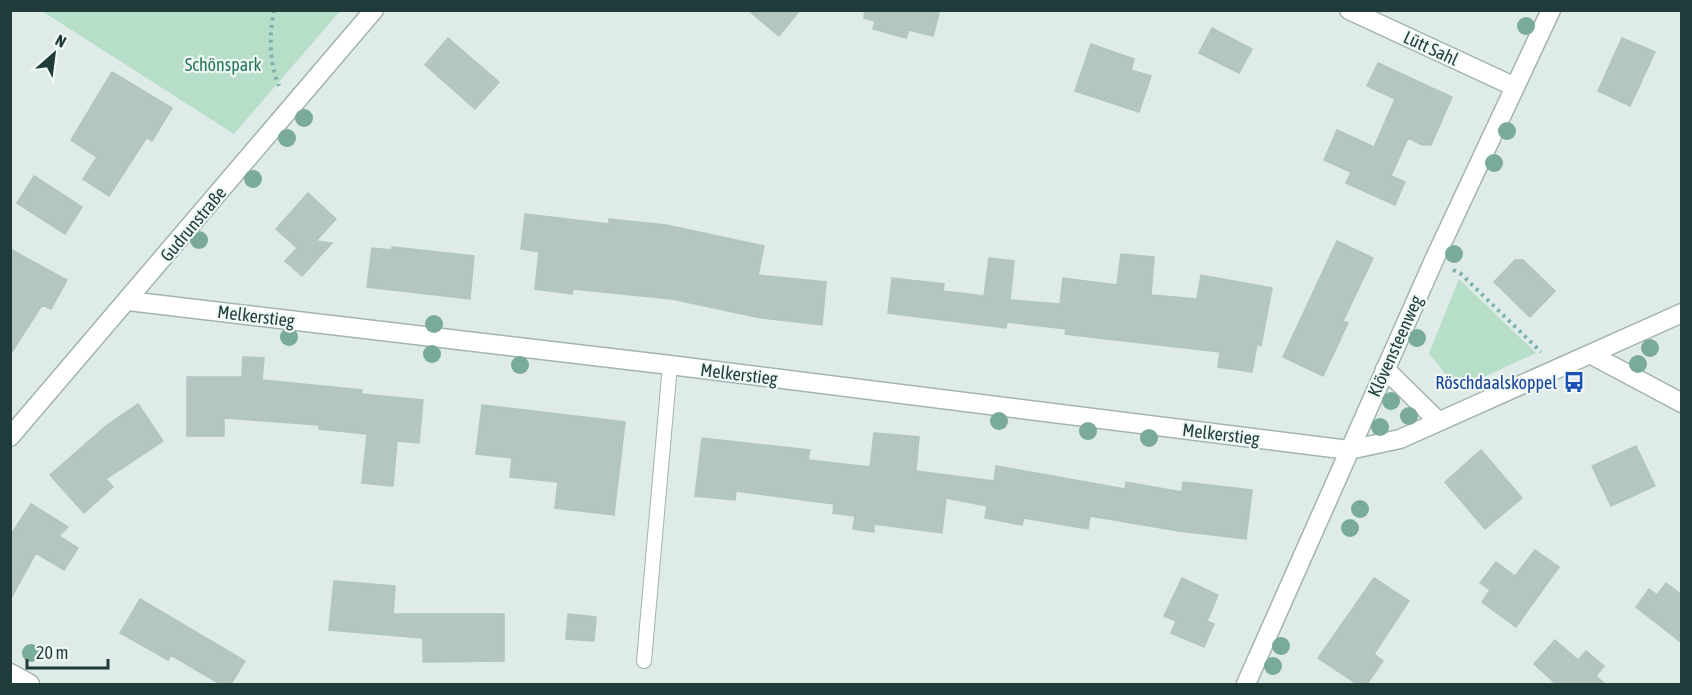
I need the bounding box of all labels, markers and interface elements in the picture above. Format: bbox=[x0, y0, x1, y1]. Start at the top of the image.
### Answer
north arrow bbox=[24, 24, 84, 84]
street label: Lütt Sahl bbox=[1400, 26, 1462, 70]
text: N bbox=[53, 31, 69, 51]
park label: Schönspark bbox=[185, 54, 261, 75]
street label: Gudrunstraße bbox=[156, 182, 230, 266]
street label: Klövensteenweg bbox=[1363, 292, 1427, 400]
street label: Melkerstieg bbox=[216, 301, 296, 331]
street label: Melkerstieg bbox=[699, 359, 779, 389]
bus stop icon: Röschdaalskoppel bbox=[1562, 370, 1586, 394]
place label: Röschdaalskoppel bbox=[1435, 372, 1557, 393]
street label: Melkerstieg bbox=[1181, 419, 1261, 449]
scale bar bbox=[27, 632, 108, 670]
text: 20 m bbox=[36, 642, 68, 663]

